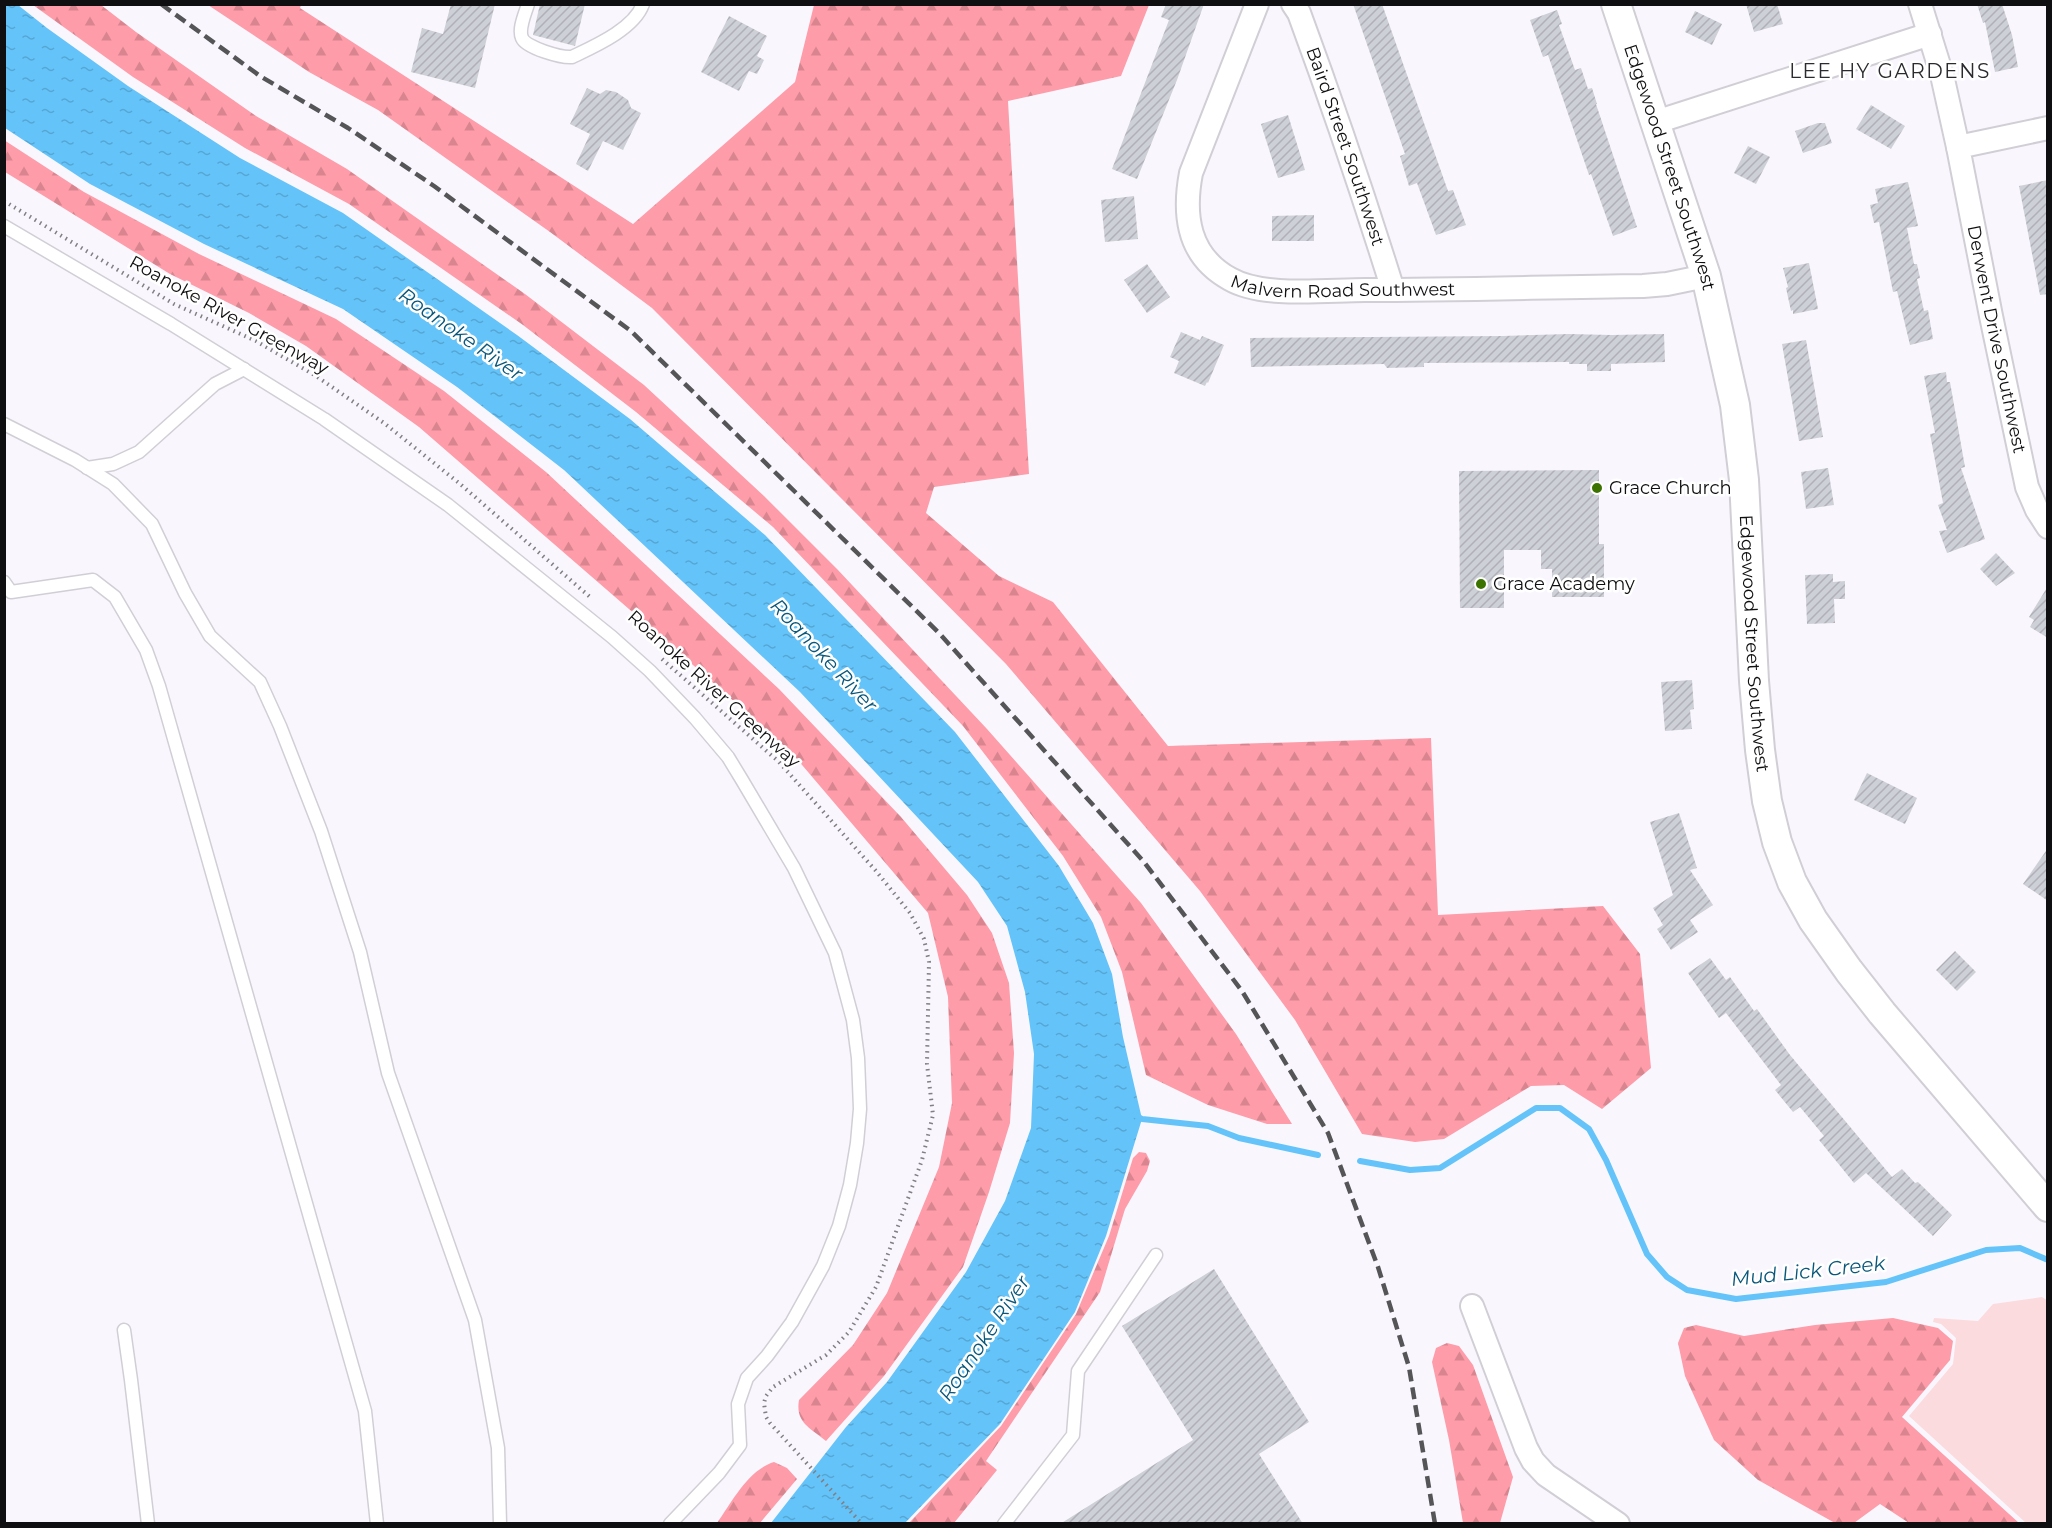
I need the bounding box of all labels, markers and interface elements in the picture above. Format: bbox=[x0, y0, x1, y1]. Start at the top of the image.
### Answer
street label: Edgewood Street Southwest bbox=[1619, 41, 1720, 292]
street label: Baird Street Southwest bbox=[1301, 44, 1389, 248]
district label: LEE HY GARDENS bbox=[1789, 59, 1991, 83]
street label: Derwent Drive Southwest bbox=[1963, 223, 2031, 455]
street label: Roanoke River Greenway bbox=[125, 251, 333, 379]
street label: Malvern Road Southwest bbox=[1228, 270, 1455, 303]
water label: Roanoke River bbox=[394, 282, 528, 386]
place label: Grace Church bbox=[1609, 477, 1732, 499]
marker: Grace Church bbox=[1590, 481, 1604, 495]
street label: Edgewood Street Southwest bbox=[1735, 514, 1774, 773]
place label: Grace Academy bbox=[1493, 573, 1635, 595]
marker: Grace Academy bbox=[1474, 577, 1488, 591]
water label: Roanoke River bbox=[765, 593, 883, 717]
street label: Roanoke River Greenway bbox=[623, 606, 805, 772]
water label: Mud Lick Creek bbox=[1730, 1251, 1887, 1291]
water label: Roanoke River bbox=[933, 1270, 1035, 1405]

